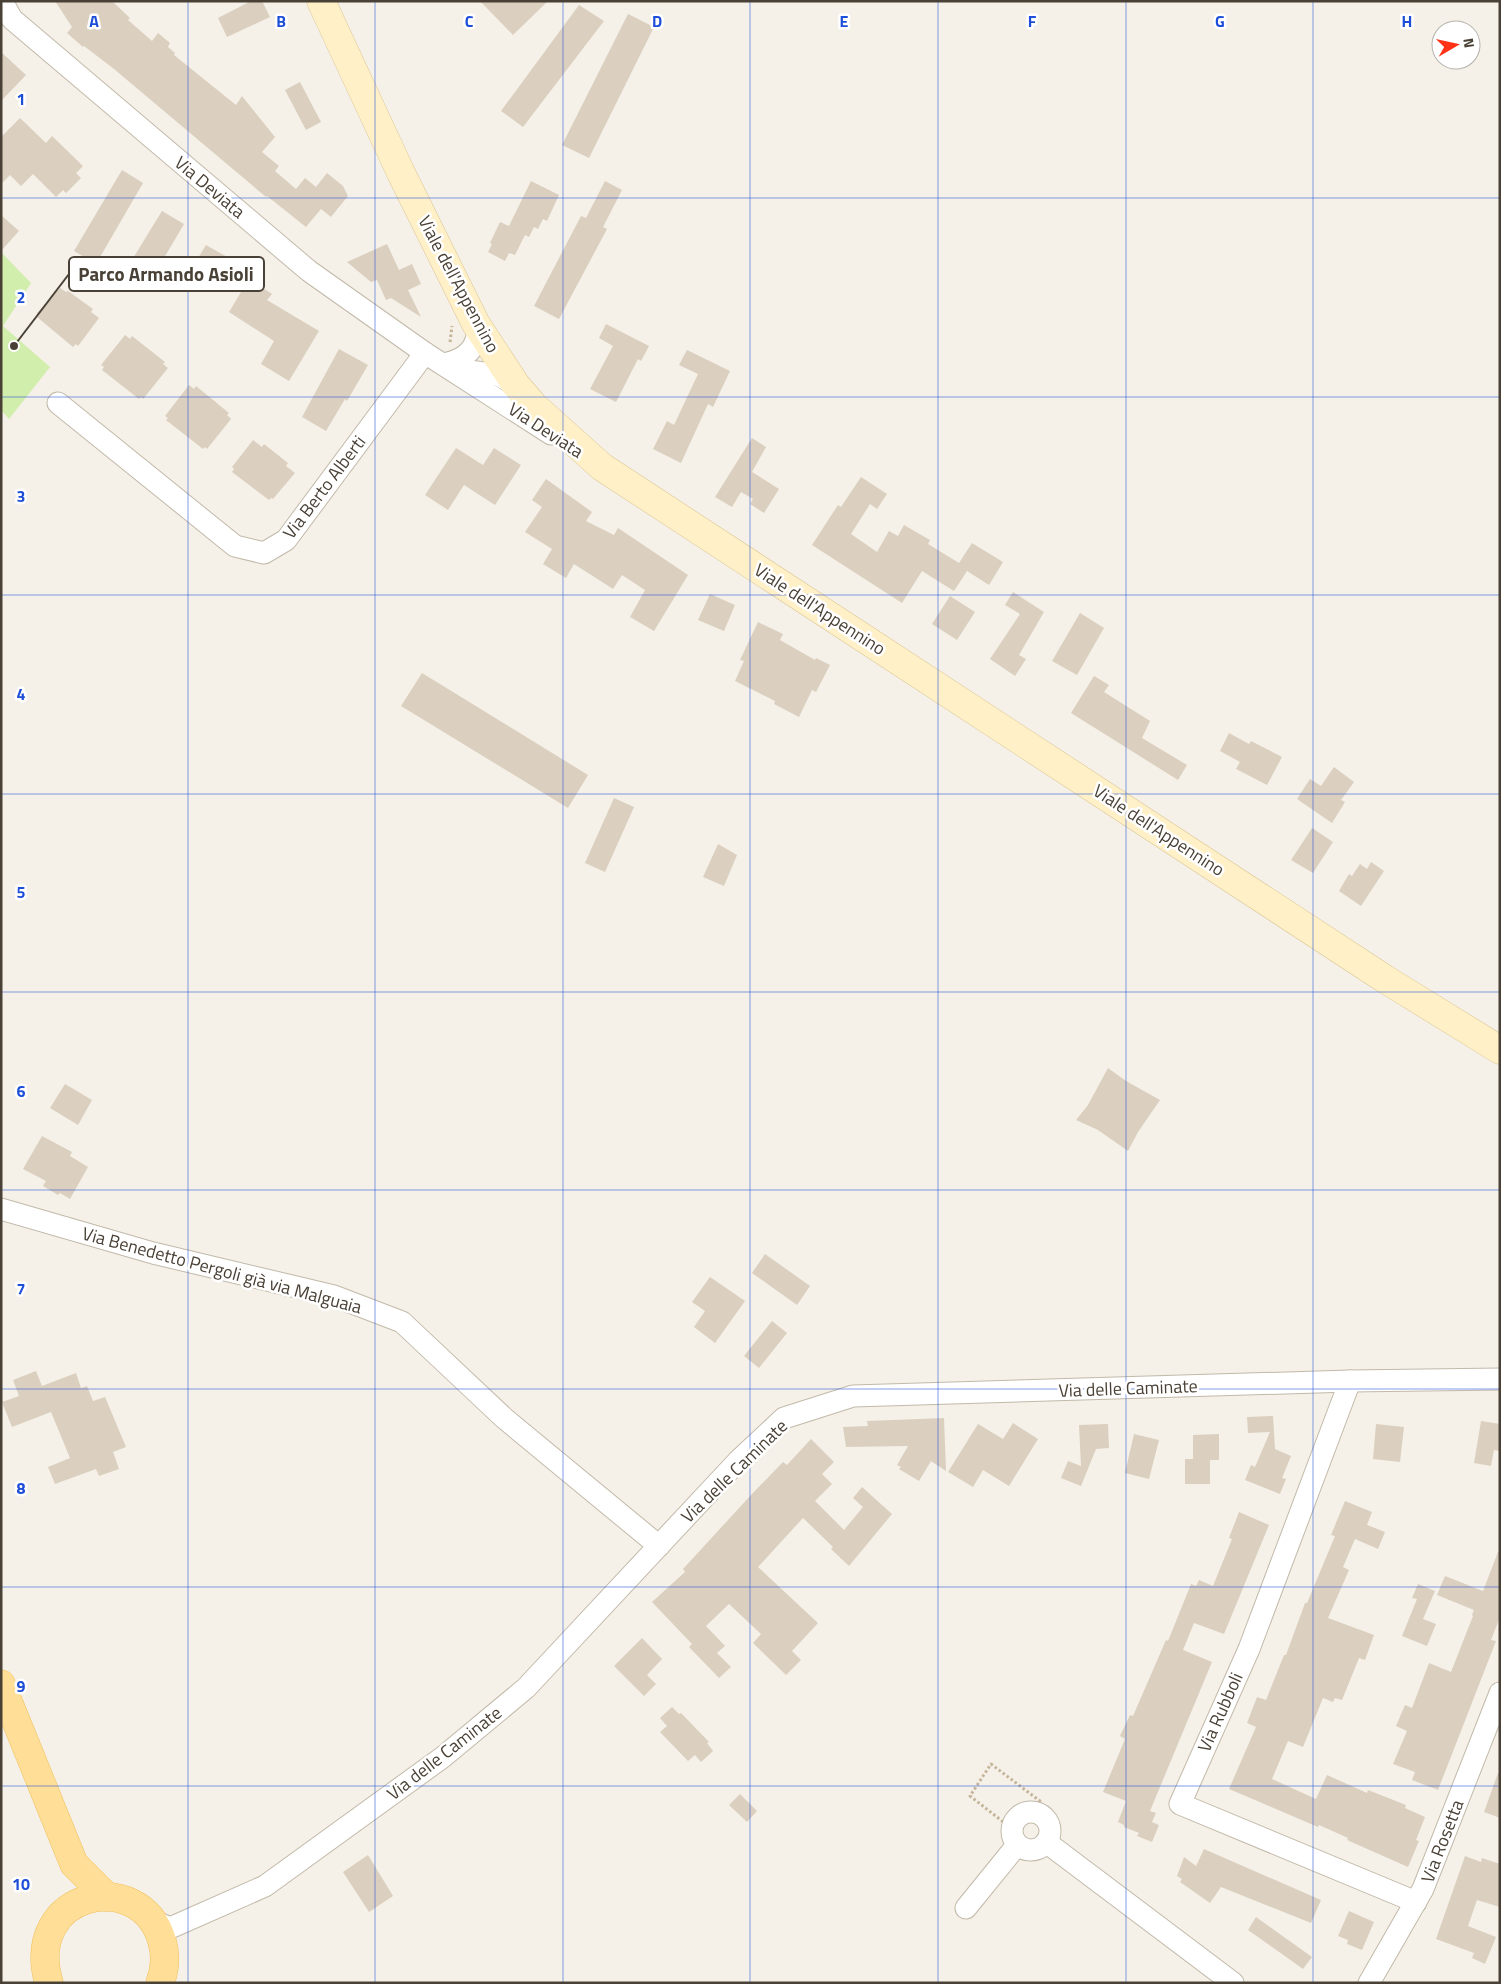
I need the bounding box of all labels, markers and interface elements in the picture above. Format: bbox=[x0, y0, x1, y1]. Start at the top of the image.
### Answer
text: A bbox=[89, 9, 99, 33]
text: B bbox=[276, 9, 286, 33]
text: C bbox=[465, 9, 474, 33]
text: D bbox=[652, 9, 662, 33]
text: E bbox=[840, 9, 849, 33]
text: F bbox=[1028, 9, 1037, 33]
text: G bbox=[1215, 9, 1225, 33]
text: H bbox=[1402, 9, 1412, 33]
north arrow bbox=[1431, 20, 1481, 70]
text: N bbox=[1458, 36, 1480, 49]
text: 1 bbox=[17, 87, 25, 111]
street label: Via Deviata bbox=[169, 149, 251, 225]
street label: Viale dell'Appennino bbox=[411, 211, 507, 357]
callout: Parco Armando Asioli bbox=[69, 257, 264, 291]
text: Parco Armando Asioli bbox=[78, 259, 254, 288]
text: 2 bbox=[17, 285, 25, 309]
street label: Via Deviata bbox=[503, 396, 589, 464]
street label: Via Berto Alberti bbox=[276, 430, 372, 544]
text: 3 bbox=[17, 484, 25, 508]
street label: Viale dell'Appennino bbox=[749, 556, 891, 662]
text: 4 bbox=[17, 682, 26, 706]
street label: Viale dell'Appennino bbox=[1088, 777, 1230, 883]
text: 5 bbox=[17, 880, 26, 904]
text: 6 bbox=[17, 1079, 26, 1103]
street label: Via Benedetto Pergoli già via Malguaia bbox=[79, 1220, 365, 1320]
text: 7 bbox=[17, 1277, 25, 1301]
street label: Via delle Caminate bbox=[1058, 1372, 1198, 1404]
street label: Via delle Caminate bbox=[675, 1413, 793, 1529]
text: 8 bbox=[17, 1476, 26, 1500]
street label: Via Rubboli bbox=[1190, 1668, 1250, 1756]
text: 9 bbox=[17, 1674, 26, 1698]
street label: Via delle Caminate bbox=[381, 1699, 507, 1807]
street label: Via Rosetta bbox=[1414, 1796, 1470, 1886]
text: 10 bbox=[12, 1872, 30, 1896]

